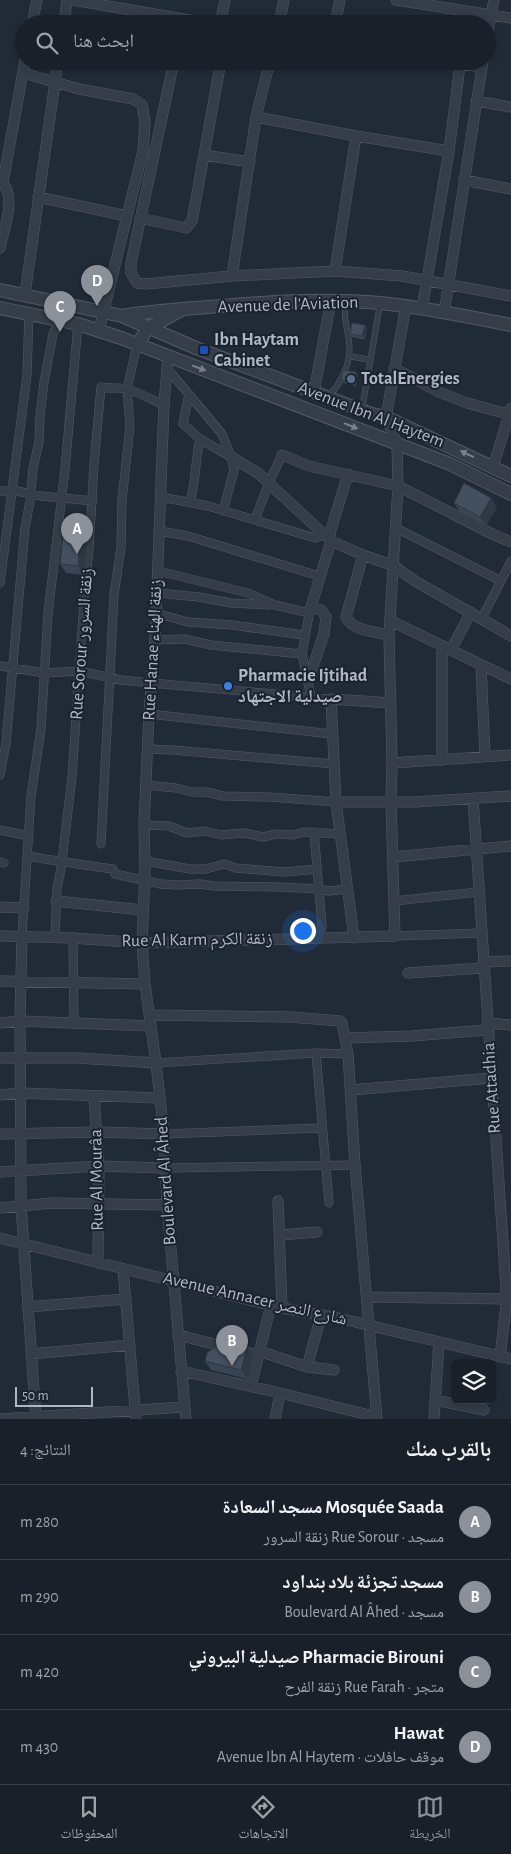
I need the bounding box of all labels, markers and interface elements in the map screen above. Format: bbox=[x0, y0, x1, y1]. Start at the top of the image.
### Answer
search box bbox=[15, 15, 496, 70]
icon: search bbox=[33, 29, 61, 57]
text: ابحث هنا bbox=[73, 32, 134, 51]
pin: D bbox=[81, 265, 113, 306]
pin: C bbox=[44, 291, 76, 332]
street label: Avenue de l'Aviation bbox=[217, 294, 359, 316]
place label: Ibn Haytam Cabinet bbox=[214, 331, 299, 370]
marker: Ibn Haytam Cabinet bbox=[198, 344, 210, 356]
one-way arrow bbox=[192, 364, 207, 372]
place label: TotalEnergies bbox=[361, 370, 460, 388]
marker: TotalEnergies bbox=[345, 373, 357, 385]
street label: Avenue Ibn Al Haytem bbox=[295, 379, 447, 451]
one-way arrow bbox=[344, 422, 359, 430]
one-way arrow bbox=[460, 450, 474, 458]
pin: A bbox=[61, 513, 93, 554]
street label: Rue Sorour زنقة السرور bbox=[68, 568, 96, 720]
street label: Rue Hanae زنقة الهناء bbox=[140, 579, 166, 721]
place label: Pharmacie Ijtihad صيدلية الاجتهاد bbox=[238, 667, 368, 706]
marker: Pharmacie Ijtihad صيدلية الاجتهاد bbox=[222, 680, 234, 692]
your location bbox=[290, 918, 316, 944]
street label: Rue Al Karm زنقة الكرم bbox=[121, 930, 273, 952]
street label: Rue Attadhia bbox=[480, 1042, 504, 1134]
street label: Boulevard Al Âhed bbox=[150, 1116, 179, 1246]
street label: Rue Al Mourâa bbox=[87, 1129, 107, 1231]
street label: Avenue Annacer شارع النصر bbox=[161, 1269, 349, 1330]
pin: B bbox=[216, 1325, 248, 1366]
map controls bbox=[451, 1359, 496, 1404]
button: layers bbox=[451, 1359, 496, 1404]
scale bar bbox=[15, 1384, 92, 1407]
text: 50 m bbox=[22, 1389, 49, 1403]
text: بالقرب منك bbox=[406, 1439, 491, 1460]
text: النتائج: 4 bbox=[20, 1442, 71, 1458]
text: Mosquée Saada مسجد السعادة bbox=[223, 1498, 444, 1517]
text: 280 m bbox=[20, 1514, 59, 1530]
text: A bbox=[470, 1514, 480, 1530]
text: مسجد · Rue Sorour زنقة السرور bbox=[264, 1529, 444, 1545]
text: مسجد تجزئة بلاد بنداود bbox=[282, 1573, 444, 1592]
text: 290 m bbox=[20, 1589, 59, 1605]
text: B bbox=[470, 1589, 480, 1605]
text: مسجد · Boulevard Al Âhed bbox=[284, 1604, 444, 1620]
text: Pharmacie Birouni صيدلية البيروني bbox=[188, 1648, 444, 1667]
text: 420 m bbox=[20, 1664, 59, 1680]
text: C bbox=[471, 1664, 479, 1680]
text: متجر · Rue Farah زنقة الفرح bbox=[284, 1679, 444, 1695]
text: Hawat bbox=[393, 1724, 444, 1743]
text: 430 m bbox=[20, 1739, 58, 1755]
text: D bbox=[470, 1739, 480, 1755]
text: موقف حافلات · Avenue Ibn Al Haytem bbox=[217, 1749, 444, 1765]
tab: المحفوظات bbox=[61, 1793, 117, 1847]
tab: الاتجاهات bbox=[239, 1793, 288, 1847]
tab: الخريطة bbox=[409, 1793, 450, 1847]

